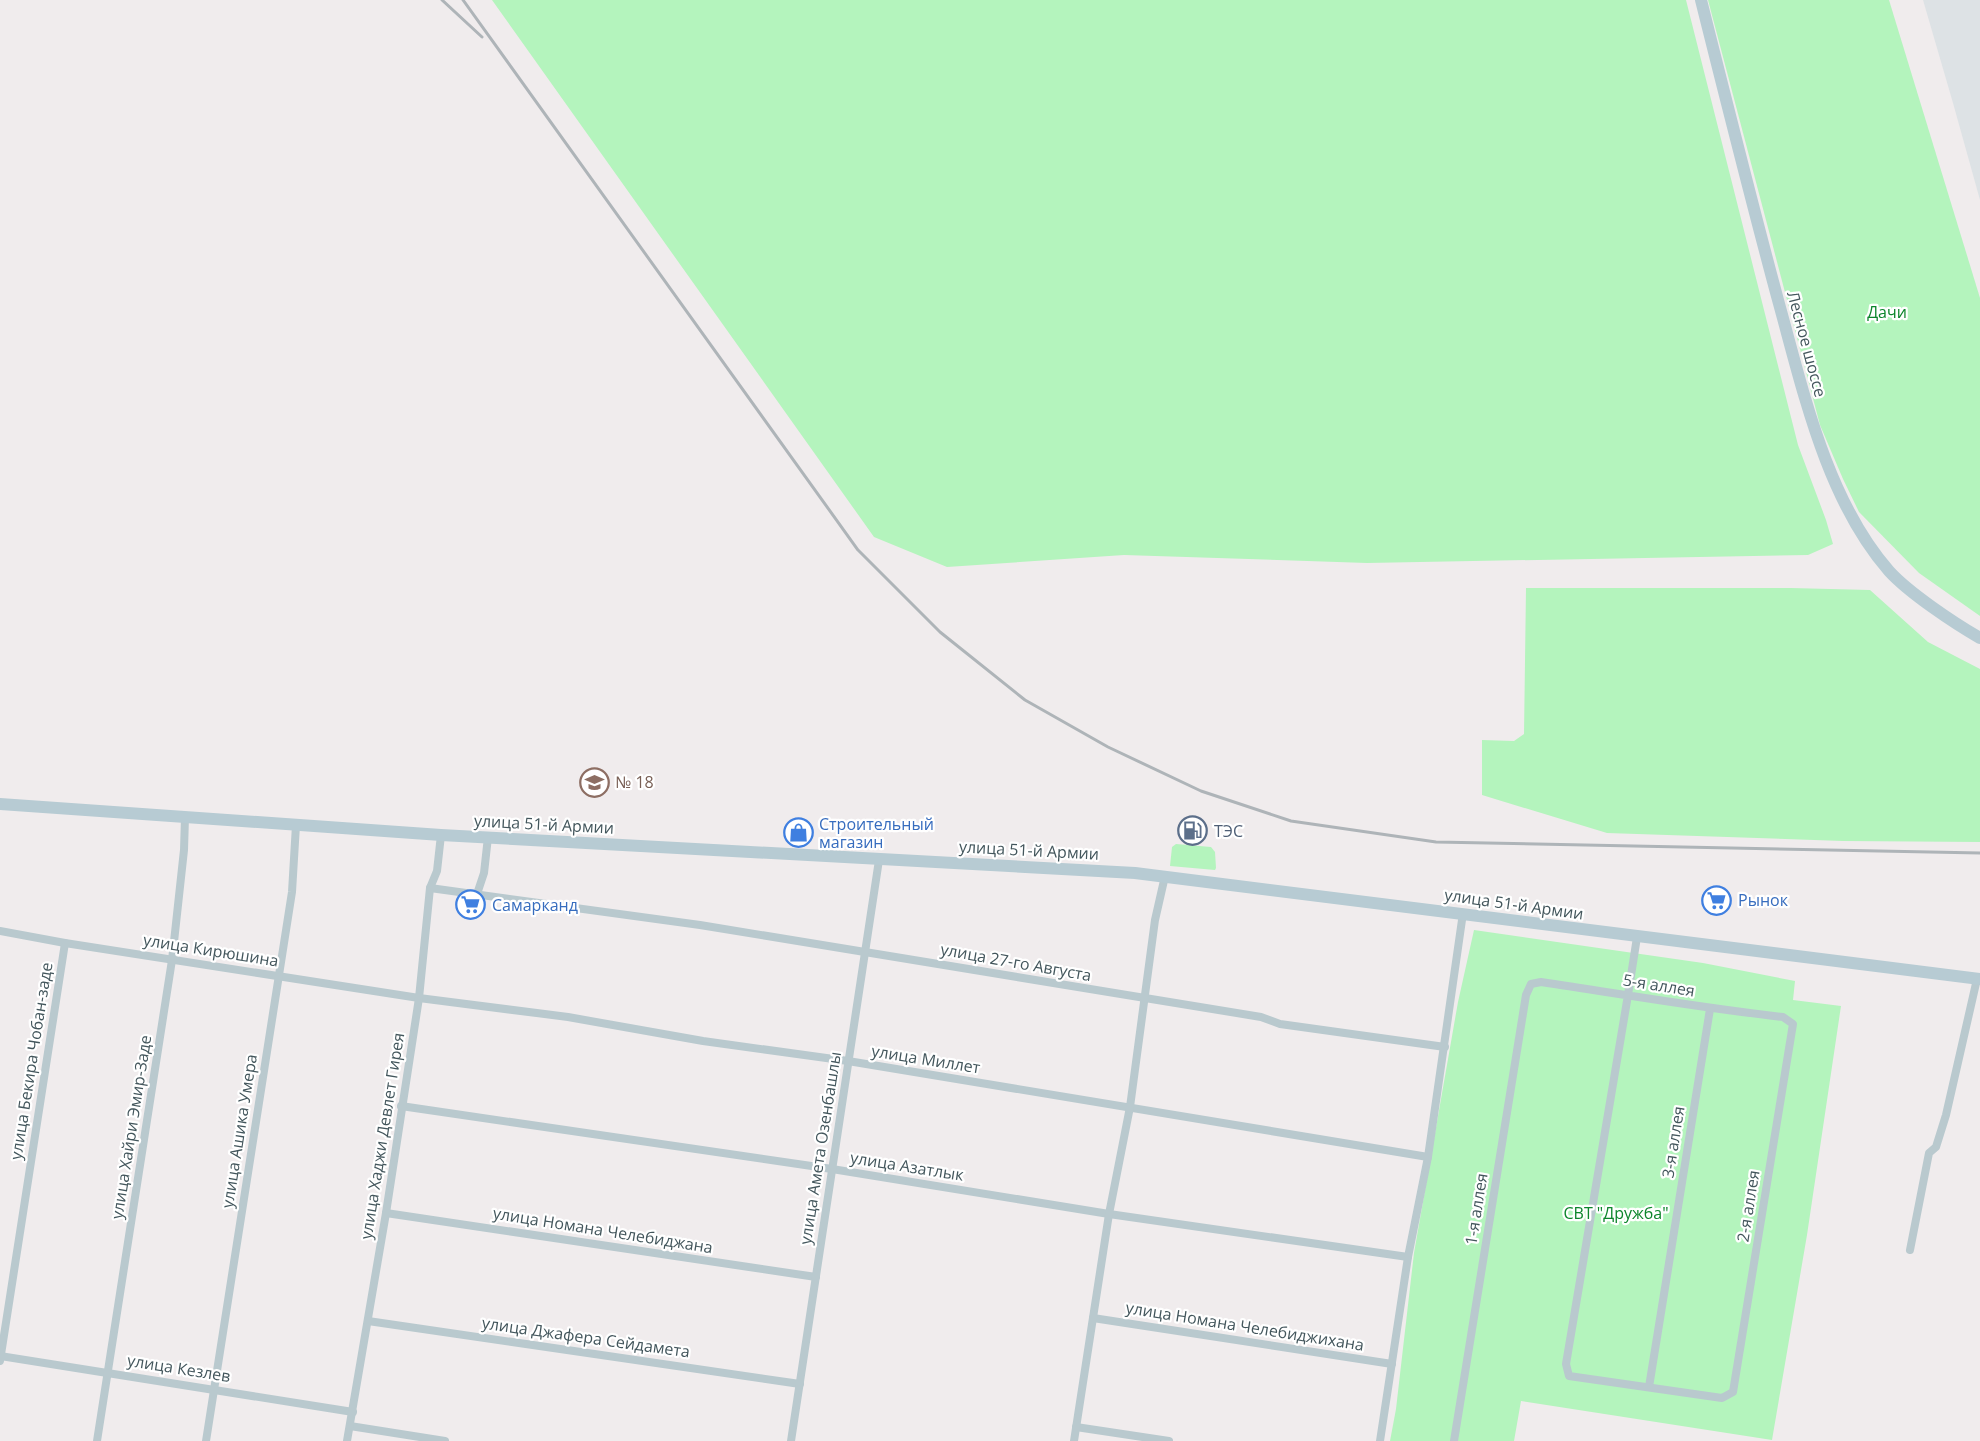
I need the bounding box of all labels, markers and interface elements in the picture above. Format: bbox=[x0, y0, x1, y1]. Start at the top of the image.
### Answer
street label: Лесное шоссе bbox=[1782, 289, 1832, 399]
park label: Дачи bbox=[1867, 301, 1907, 323]
school or university icon: № 18 bbox=[578, 766, 610, 798]
place label: № 18 bbox=[615, 771, 654, 793]
street label: улица 51-й Армии bbox=[473, 809, 615, 839]
place label: Строительный магазин bbox=[819, 813, 934, 853]
fuel station icon: ТЭС bbox=[1177, 815, 1209, 847]
shop icon: Строительный магазин bbox=[782, 817, 814, 849]
place label: ТЭС bbox=[1214, 820, 1243, 842]
street label: улица 51-й Армии bbox=[958, 835, 1100, 865]
street label: улица 51-й Армии bbox=[1443, 883, 1585, 925]
supermarket icon: Рынок bbox=[1701, 884, 1733, 916]
supermarket icon: Самарканд bbox=[455, 889, 487, 921]
place label: Рынок bbox=[1738, 889, 1789, 911]
place label: Самарканд bbox=[492, 894, 578, 916]
street label: улица Кирюшина bbox=[142, 928, 280, 972]
street label: улица 27-го Августа bbox=[939, 938, 1093, 986]
street label: улица Бекира Чобан-заде bbox=[5, 961, 57, 1161]
street label: 5-я аллея bbox=[1622, 968, 1696, 1002]
street label: улица Хаджи Девлет Гирея bbox=[355, 1031, 409, 1241]
street label: улица Хайри Эмир-Заде bbox=[106, 1033, 156, 1221]
street label: улица Миллет bbox=[870, 1040, 982, 1079]
street label: улица Амета Озенбашлы bbox=[794, 1050, 846, 1246]
street label: улица Ашика Умера bbox=[216, 1052, 262, 1210]
street label: 3-я аллея bbox=[1656, 1105, 1690, 1179]
street label: улица Азатлык bbox=[849, 1146, 966, 1186]
street label: 2-я аллея bbox=[1731, 1169, 1765, 1243]
street label: 1-я аллея bbox=[1459, 1172, 1493, 1246]
street label: улица Номана Челебиджана bbox=[491, 1202, 715, 1258]
park label: СВТ "Дружба" bbox=[1563, 1202, 1669, 1224]
street label: улица Номана Челебиджихана bbox=[1124, 1296, 1366, 1356]
street label: улица Джафера Сейдамета bbox=[481, 1312, 691, 1362]
street label: улица Кезлев bbox=[126, 1349, 232, 1387]

